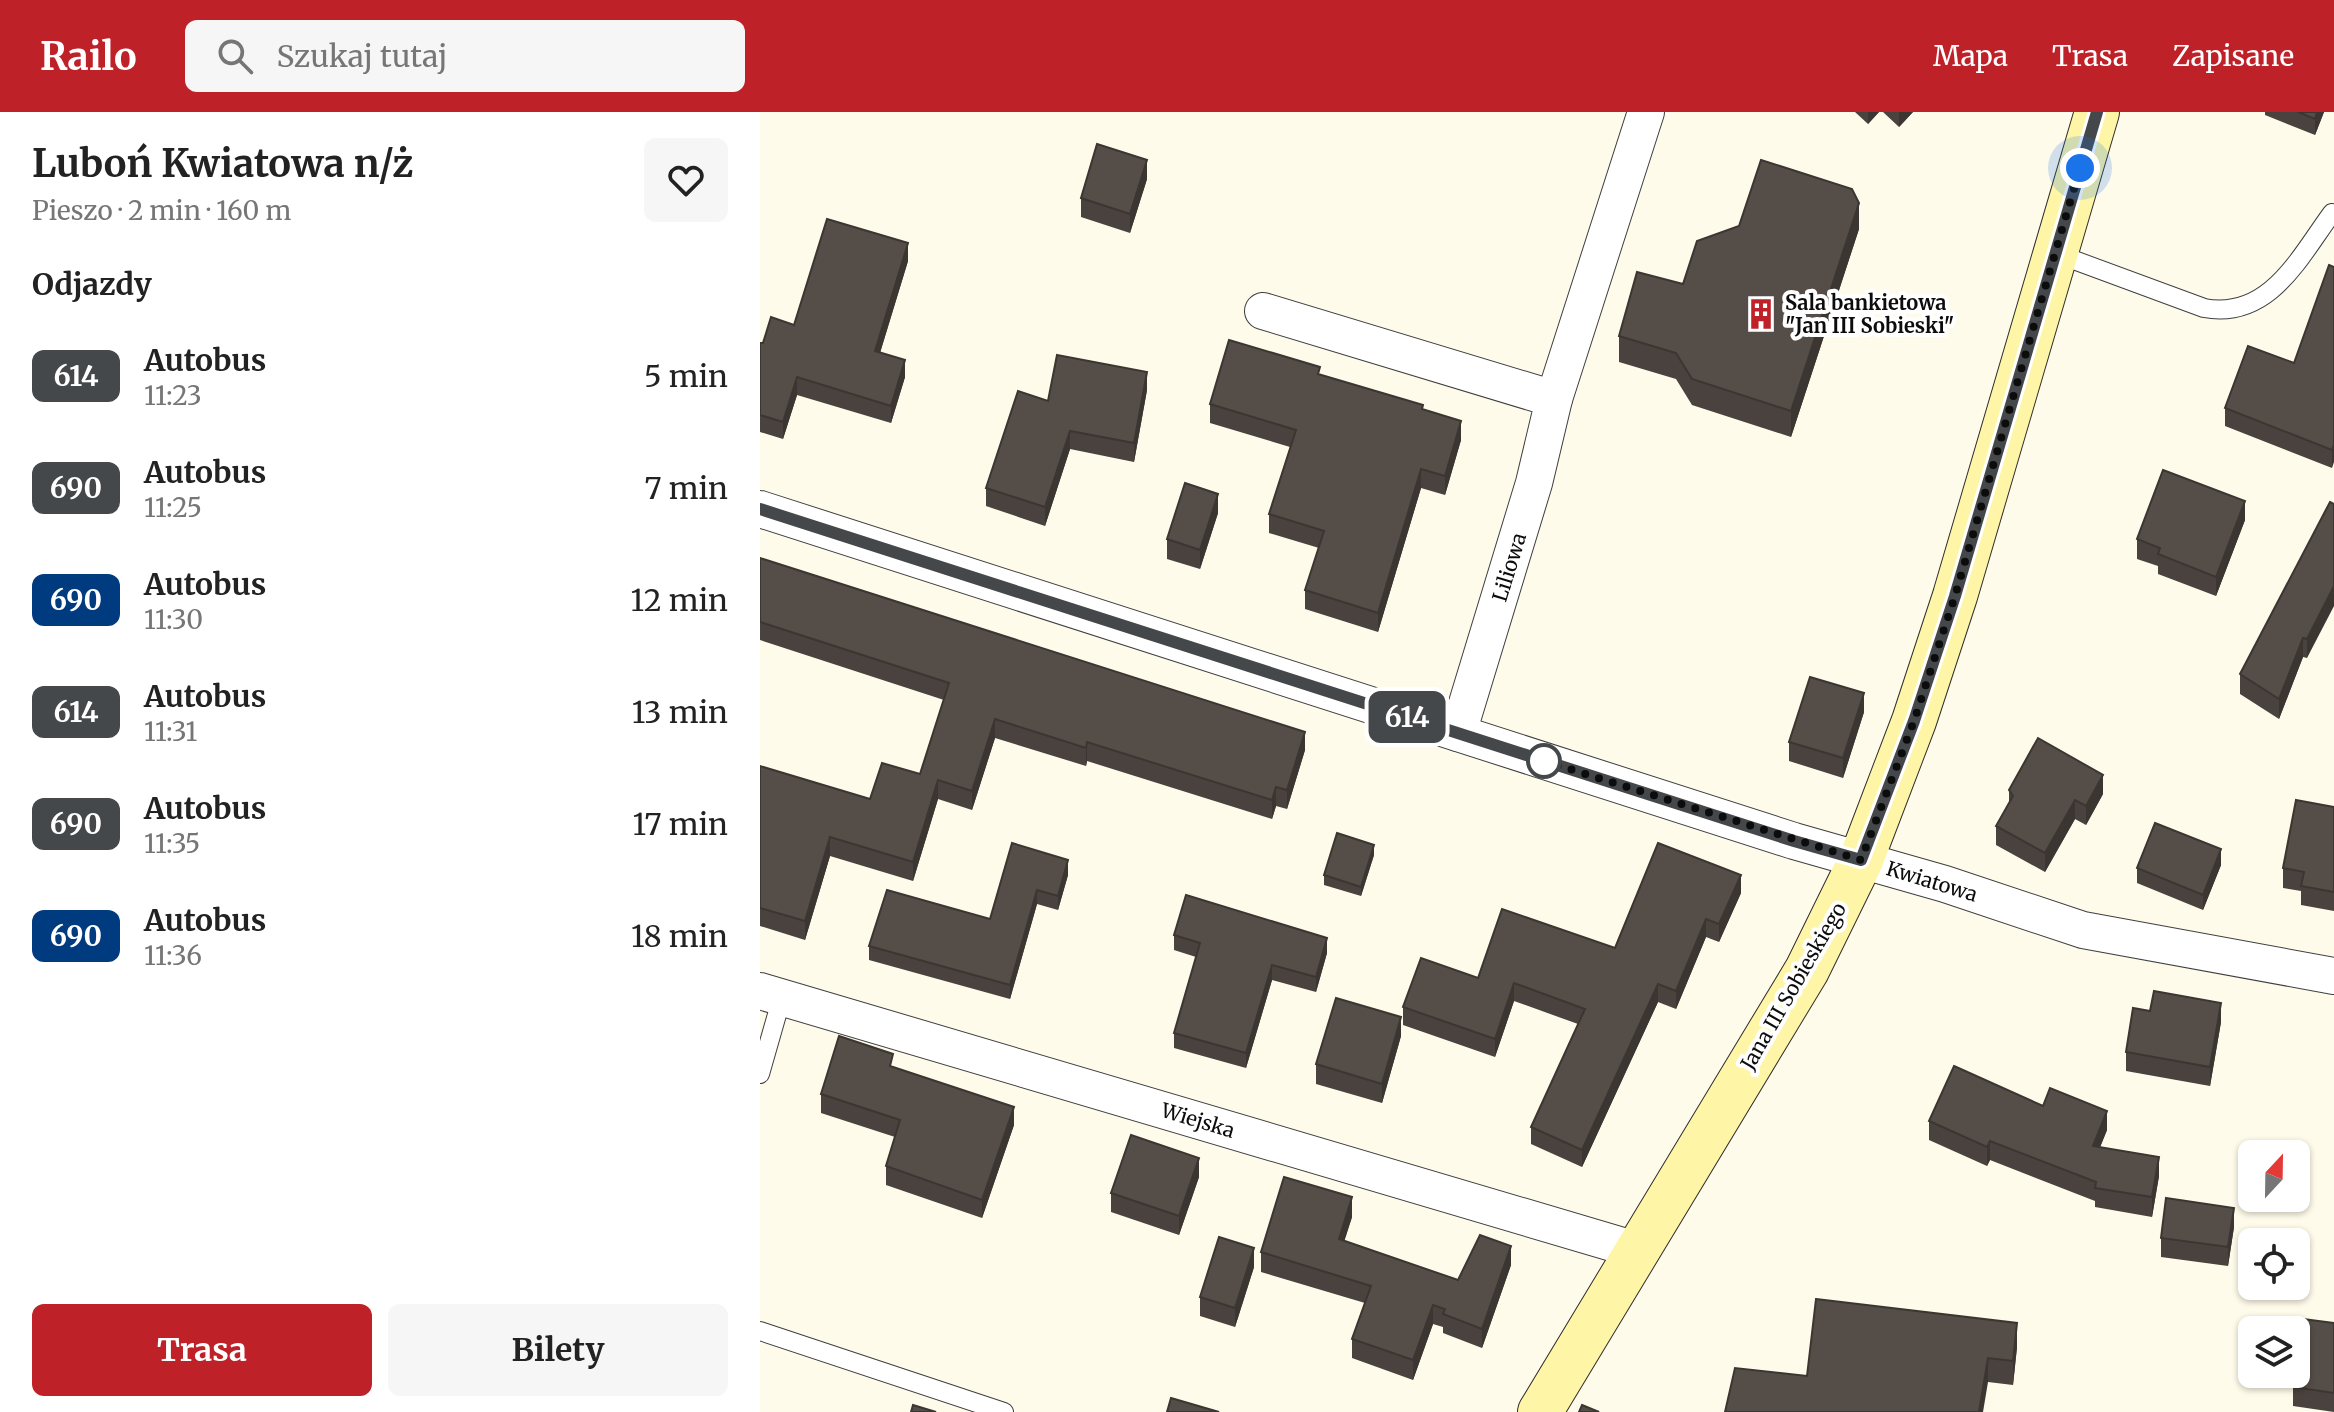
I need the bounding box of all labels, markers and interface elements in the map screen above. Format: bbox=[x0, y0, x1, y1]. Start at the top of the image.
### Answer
search box bbox=[185, 20, 745, 92]
text: Railo bbox=[40, 33, 137, 80]
icon: search bbox=[213, 34, 257, 78]
text: Szukaj tutaj bbox=[277, 37, 447, 75]
text: Mapa bbox=[1933, 38, 2008, 74]
text: Trasa bbox=[2052, 38, 2128, 74]
text: Zapisane bbox=[2172, 38, 2294, 74]
button: heart bbox=[644, 138, 728, 222]
text: Luboń Kwiatowa n/ż bbox=[32, 140, 413, 187]
your location bbox=[2060, 148, 2100, 188]
text: Pieszo · 2 min · 160 m bbox=[32, 194, 291, 227]
text: Odjazdy bbox=[32, 265, 152, 303]
place label: Sala bankietowa "Jan III Sobieski" bbox=[1785, 290, 1954, 338]
building icon: Sala bankietowa "Jan III Sobieski" bbox=[1744, 297, 1778, 331]
text: Autobus bbox=[144, 341, 266, 379]
text: 5 min bbox=[644, 357, 728, 395]
text: 614 bbox=[54, 358, 98, 394]
text: 11:23 bbox=[144, 379, 202, 412]
text: Autobus bbox=[144, 453, 266, 491]
text: 7 min bbox=[644, 469, 728, 507]
text: 690 bbox=[50, 470, 102, 506]
text: 11:25 bbox=[144, 491, 202, 524]
street label: Liliowa bbox=[1487, 529, 1531, 604]
text: Autobus bbox=[144, 565, 266, 603]
text: 12 min bbox=[631, 581, 728, 619]
text: 690 bbox=[50, 582, 102, 618]
text: 11:30 bbox=[144, 603, 203, 636]
text: Autobus bbox=[144, 677, 266, 715]
line badge: 614 bbox=[1361, 691, 1453, 743]
text: 13 min bbox=[632, 693, 728, 731]
text: 614 bbox=[54, 694, 98, 730]
text: 614 bbox=[1385, 699, 1429, 735]
text: 11:31 bbox=[144, 715, 197, 748]
unlabelled marker bbox=[1527, 744, 1561, 778]
text: Autobus bbox=[144, 789, 266, 827]
text: 17 min bbox=[633, 805, 728, 843]
text: 690 bbox=[50, 806, 102, 842]
text: 11:35 bbox=[144, 827, 200, 860]
street label: Kwiatowa bbox=[1883, 855, 1981, 907]
street label: Jana III Sobieskiego bbox=[1734, 898, 1851, 1075]
text: Autobus bbox=[144, 901, 266, 939]
text: 18 min bbox=[631, 917, 728, 955]
text: 690 bbox=[50, 918, 102, 954]
text: 11:36 bbox=[144, 939, 202, 972]
street label: Wiejska bbox=[1157, 1097, 1238, 1143]
north arrow bbox=[2238, 1140, 2310, 1212]
map controls bbox=[2238, 1140, 2310, 1388]
button: locate bbox=[2238, 1228, 2310, 1300]
button: Trasa bbox=[32, 1304, 372, 1396]
button: Bilety bbox=[388, 1304, 728, 1396]
button: layers bbox=[2238, 1316, 2310, 1388]

